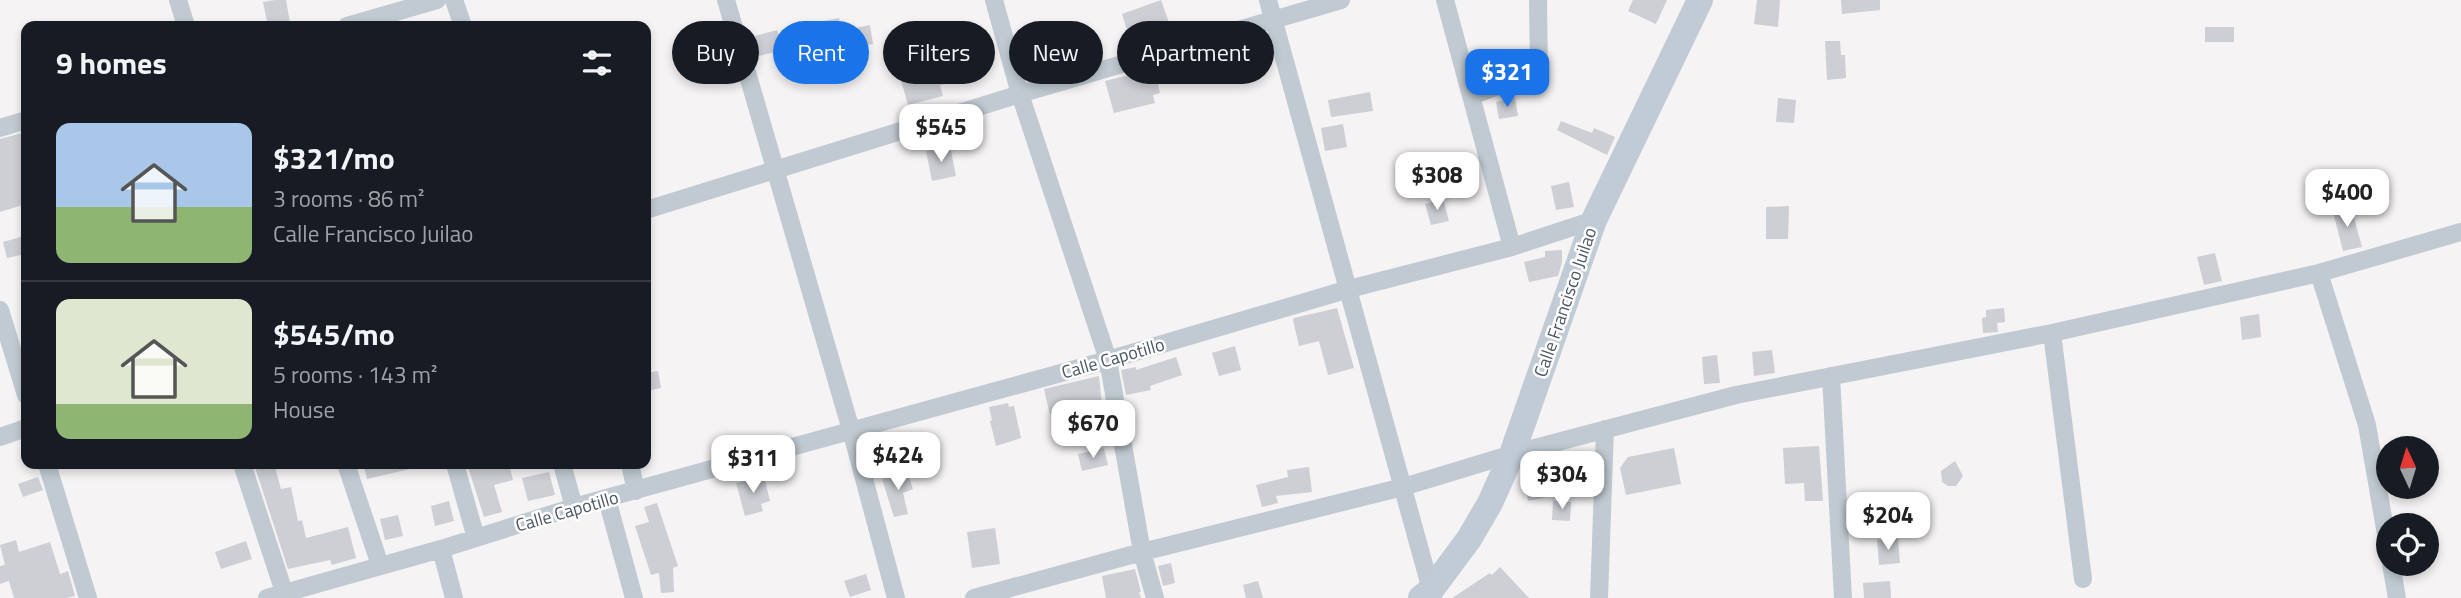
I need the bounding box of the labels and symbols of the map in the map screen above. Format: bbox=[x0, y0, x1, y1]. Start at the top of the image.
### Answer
pin: $321 bbox=[1466, 50, 1548, 109]
pin: $545 bbox=[900, 104, 982, 164]
pin: $308 bbox=[1396, 152, 1478, 212]
pin: $400 bbox=[2306, 170, 2388, 229]
street label: Calle Francisco Juilao bbox=[1527, 223, 1603, 381]
street label: Calle Capotillo bbox=[1058, 330, 1168, 386]
pin: $670 bbox=[1052, 400, 1134, 460]
pin: $424 bbox=[857, 433, 939, 492]
pin: $311 bbox=[712, 435, 794, 495]
north arrow bbox=[2376, 436, 2440, 499]
pin: $304 bbox=[1521, 452, 1603, 511]
street label: Calle Capotillo bbox=[512, 483, 622, 539]
pin: $204 bbox=[1847, 492, 1929, 552]

